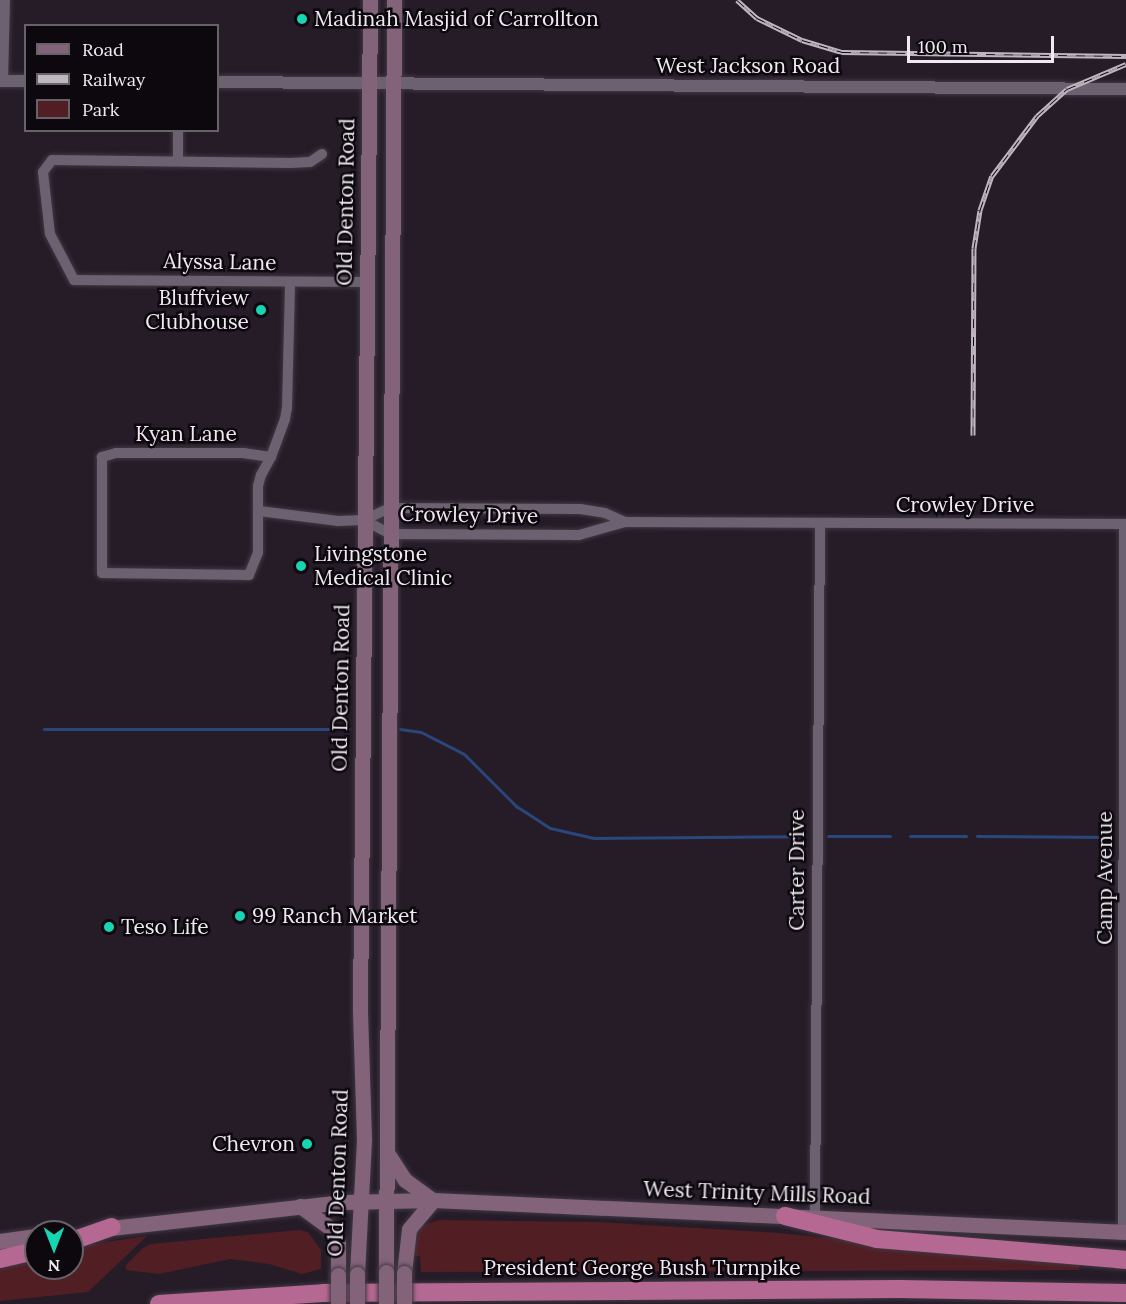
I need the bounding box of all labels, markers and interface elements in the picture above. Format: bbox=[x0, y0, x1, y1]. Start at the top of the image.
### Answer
place label: Madinah Masjid of Carrollton bbox=[314, 6, 599, 32]
marker: Madinah Masjid of Carrollton bbox=[295, 12, 309, 26]
legend bbox=[24, 24, 219, 132]
scale bar bbox=[910, 24, 1057, 62]
text: 100 m bbox=[918, 35, 968, 58]
text: Road bbox=[82, 38, 124, 61]
street label: West Jackson Road bbox=[656, 53, 840, 79]
text: Railway bbox=[82, 68, 145, 91]
text: Park bbox=[82, 98, 119, 121]
street label: Old Denton Road bbox=[332, 118, 360, 286]
street label: Alyssa Lane bbox=[163, 248, 277, 276]
place label: Bluffview Clubhouse bbox=[145, 285, 249, 335]
marker: Bluffview Clubhouse bbox=[254, 303, 268, 317]
street label: Kyan Lane bbox=[135, 421, 237, 447]
street label: Crowley Drive bbox=[896, 492, 1034, 518]
street label: Crowley Drive bbox=[399, 501, 539, 529]
place label: Livingstone Medical Clinic bbox=[314, 541, 452, 591]
marker: Livingstone Medical Clinic bbox=[292, 557, 310, 575]
street label: Old Denton Road bbox=[327, 604, 355, 772]
street label: Carter Drive bbox=[784, 809, 810, 931]
street label: Camp Avenue bbox=[1092, 811, 1118, 945]
place label: 99 Ranch Market bbox=[252, 903, 417, 929]
marker: 99 Ranch Market bbox=[233, 909, 247, 923]
place label: Teso Life bbox=[121, 914, 209, 940]
marker: Teso Life bbox=[102, 920, 116, 934]
street label: Old Denton Road bbox=[322, 1089, 354, 1257]
place label: Chevron bbox=[212, 1131, 295, 1157]
marker: Chevron bbox=[300, 1137, 314, 1151]
street label: West Trinity Mills Road bbox=[643, 1176, 871, 1210]
north arrow bbox=[24, 1220, 84, 1280]
street label: President George Bush Turnpike bbox=[483, 1255, 801, 1281]
text: N bbox=[48, 1256, 60, 1276]

